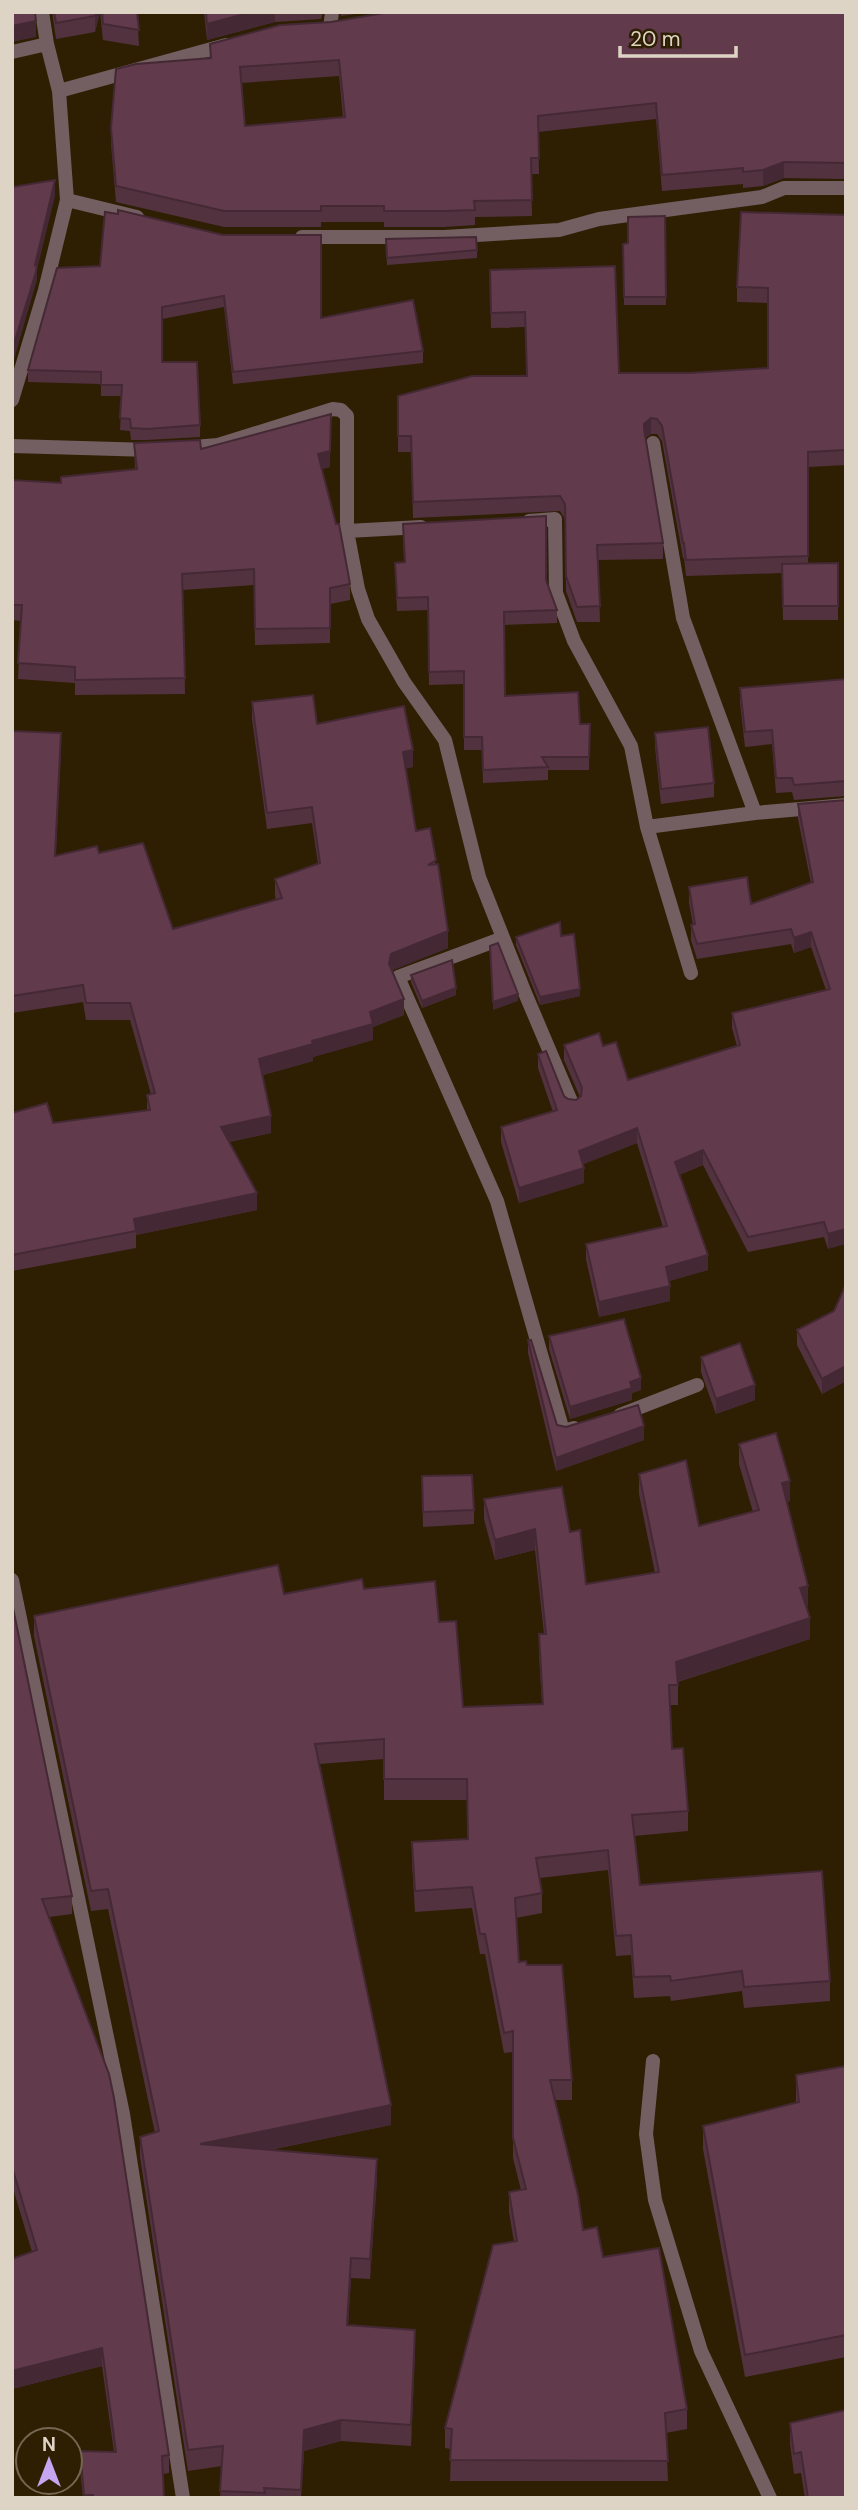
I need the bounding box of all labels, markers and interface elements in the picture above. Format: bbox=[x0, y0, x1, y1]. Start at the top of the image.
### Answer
scale bar bbox=[620, 14, 736, 58]
text: 20 m bbox=[630, 25, 681, 53]
north arrow bbox=[14, 2426, 84, 2496]
text: N bbox=[42, 2432, 56, 2457]

